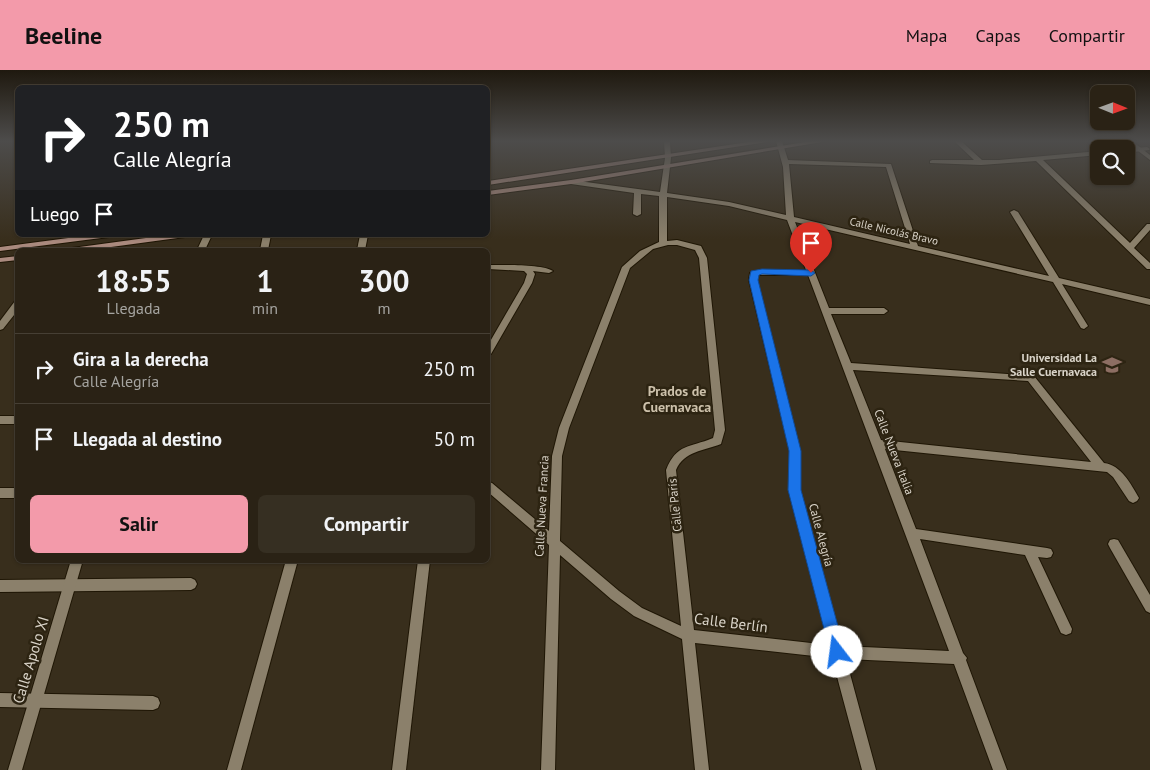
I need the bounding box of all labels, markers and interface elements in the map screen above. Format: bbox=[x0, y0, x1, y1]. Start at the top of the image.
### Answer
text: Beeline bbox=[25, 20, 102, 51]
text: Mapa bbox=[906, 24, 948, 47]
text: Capas bbox=[976, 24, 1021, 47]
text: Compartir bbox=[1049, 24, 1125, 47]
north arrow bbox=[1090, 85, 1135, 130]
map controls bbox=[1090, 85, 1135, 185]
text: 250 m bbox=[113, 101, 210, 147]
icon: right bbox=[30, 105, 95, 170]
button: search bbox=[1090, 140, 1135, 185]
text: Calle Alegría bbox=[113, 145, 232, 173]
icon: arrive bbox=[90, 200, 118, 228]
text: Luego bbox=[30, 202, 80, 226]
street label: Calle Nicolás Bravo bbox=[848, 214, 940, 248]
pin bbox=[790, 222, 832, 273]
icon: arrive bbox=[797, 229, 825, 257]
text: 18:55 bbox=[95, 261, 172, 300]
text: 1 bbox=[257, 261, 274, 300]
text: 300 bbox=[358, 261, 410, 300]
text: Llegada bbox=[107, 298, 160, 318]
text: min bbox=[252, 298, 278, 318]
text: m bbox=[378, 298, 391, 318]
text: Gira a la derecha bbox=[73, 347, 209, 371]
place label: Universidad La Salle Cuernavaca bbox=[1010, 350, 1097, 379]
school or university icon: Universidad La Salle Cuernavaca bbox=[1101, 354, 1123, 376]
icon: right bbox=[30, 355, 58, 383]
text: 250 m bbox=[423, 357, 475, 381]
text: Calle Alegría bbox=[73, 371, 159, 391]
district label: Prados de Cuernavaca bbox=[643, 382, 711, 416]
street label: Calle Nueva Italia bbox=[871, 407, 918, 497]
icon: arrive bbox=[30, 425, 58, 453]
text: Llegada al destino bbox=[73, 427, 222, 451]
text: 50 m bbox=[434, 427, 475, 451]
street label: Calle Nueva Francia bbox=[531, 455, 552, 557]
street label: Calle París bbox=[664, 478, 685, 532]
button: Salir bbox=[30, 495, 248, 553]
button: Compartir bbox=[258, 495, 475, 553]
street label: Calle Alegría bbox=[806, 502, 837, 568]
street label: Calle Berlín bbox=[693, 609, 769, 636]
street label: Calle Apolo XI bbox=[8, 614, 53, 706]
position arrow bbox=[810, 625, 862, 677]

